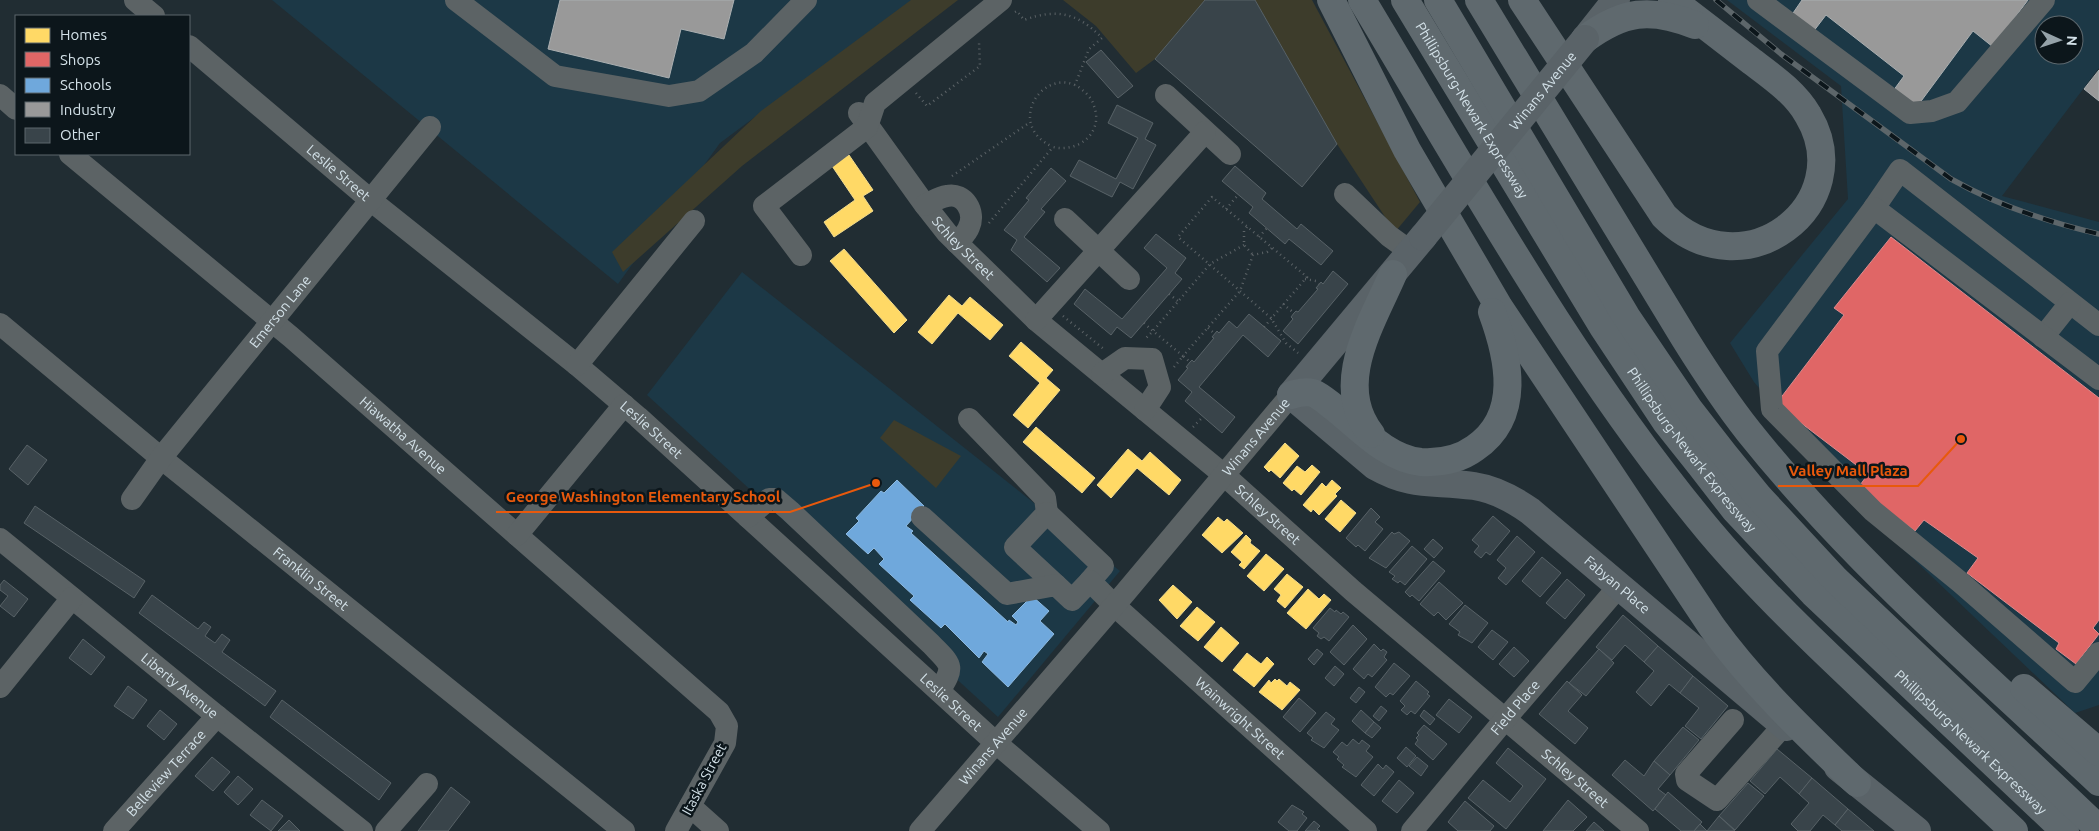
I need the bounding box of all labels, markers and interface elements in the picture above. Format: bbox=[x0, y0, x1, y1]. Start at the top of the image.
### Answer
legend bbox=[15, 15, 190, 155]
north arrow bbox=[2034, 15, 2084, 65]
street label: Phillipsburg-Newark Expressway bbox=[1412, 19, 1531, 202]
text: Homes bbox=[60, 26, 107, 43]
text: N bbox=[2064, 35, 2080, 46]
street label: Winans Avenue bbox=[1506, 48, 1579, 133]
text: Shops bbox=[60, 51, 101, 68]
text: Schools bbox=[60, 76, 111, 93]
text: Industry bbox=[60, 101, 115, 118]
text: Other bbox=[60, 126, 100, 143]
street label: Leslie Street bbox=[303, 141, 374, 205]
street label: Schley Street bbox=[929, 213, 998, 283]
street label: Emerson Lane bbox=[246, 272, 314, 351]
street label: Phillipsburg-Newark Expressway bbox=[1624, 364, 1760, 536]
street label: Hiawatha Avenue bbox=[357, 393, 450, 477]
street label: Winans Avenue bbox=[1219, 395, 1293, 479]
street label: Leslie Street bbox=[617, 398, 686, 462]
callout: Valley Mall Plaza bbox=[1778, 456, 1918, 486]
text: Valley Mall Plaza bbox=[1788, 462, 1908, 479]
street label: Schley Street bbox=[1232, 481, 1304, 548]
callout: George Washington Elementary School bbox=[496, 482, 790, 512]
text: George Washington Elementary School bbox=[506, 488, 781, 505]
street label: Franklin Street bbox=[270, 544, 352, 614]
street label: Fabyan Place bbox=[1581, 552, 1653, 617]
street label: Liberty Avenue bbox=[138, 650, 221, 722]
street label: Phillipsburg-Newark Expressway bbox=[1891, 666, 2050, 818]
street label: Leslie Street bbox=[917, 670, 986, 735]
street label: Wainwright Street bbox=[1192, 674, 1289, 763]
street label: Field Place bbox=[1487, 677, 1543, 738]
street label: Winans Avenue bbox=[956, 704, 1031, 788]
street label: Belleview Terrace bbox=[123, 726, 209, 819]
street label: Itaska Street bbox=[678, 740, 730, 818]
street label: Schley Street bbox=[1539, 746, 1612, 811]

